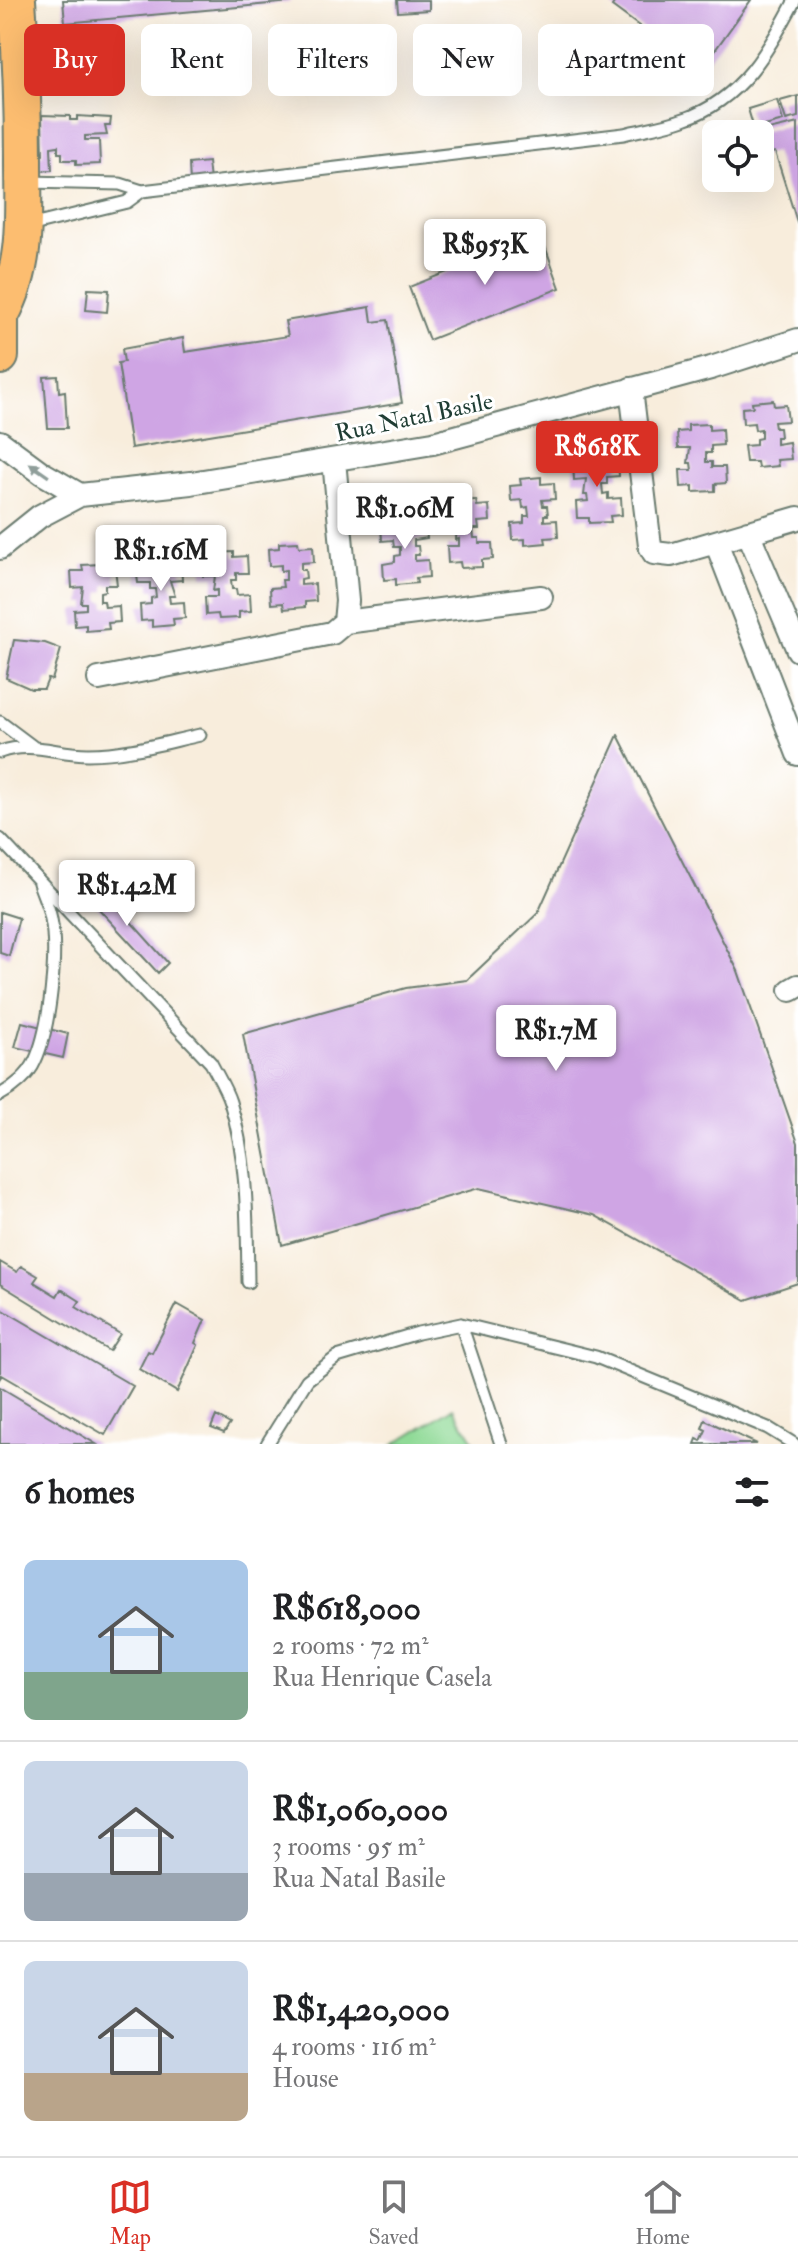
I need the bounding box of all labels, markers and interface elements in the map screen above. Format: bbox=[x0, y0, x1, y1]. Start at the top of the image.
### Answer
chip: Buy bbox=[24, 24, 125, 96]
chip: Rent bbox=[141, 24, 252, 96]
chip: Filters bbox=[268, 24, 397, 96]
chip: New bbox=[413, 24, 522, 96]
chip: Apartment bbox=[538, 24, 714, 96]
map controls bbox=[702, 120, 774, 192]
button: locate bbox=[702, 120, 774, 192]
pin: R$953K bbox=[420, 219, 550, 287]
text: R$953K bbox=[442, 229, 528, 261]
street label: Rua Natal Basile bbox=[333, 386, 496, 449]
pin: R$618K bbox=[532, 421, 662, 489]
text: R$618K bbox=[554, 431, 640, 463]
one-way arrow bbox=[28, 463, 49, 478]
pin: R$1.06M bbox=[331, 483, 479, 551]
text: R$1.06M bbox=[355, 493, 455, 525]
pin: R$1.16M bbox=[87, 525, 235, 593]
text: R$1.16M bbox=[113, 535, 209, 567]
pin: R$1.42M bbox=[53, 860, 201, 928]
text: R$1.42M bbox=[77, 870, 177, 902]
pin: R$1.7M bbox=[491, 1005, 621, 1073]
text: R$1.7M bbox=[514, 1015, 598, 1047]
icon: filters bbox=[730, 1470, 774, 1514]
text: 6 homes bbox=[24, 1471, 135, 1514]
text: R$618,000 bbox=[272, 1587, 421, 1630]
icon: home bbox=[88, 1592, 184, 1688]
text: 2 rooms · 72 m² bbox=[272, 1630, 429, 1662]
text: Rua Henrique Casela bbox=[272, 1662, 492, 1694]
text: R$1,060,000 bbox=[272, 1788, 448, 1831]
icon: home bbox=[88, 1793, 184, 1889]
text: 3 rooms · 95 m² bbox=[272, 1831, 425, 1863]
text: Rua Natal Basile bbox=[272, 1863, 446, 1895]
text: R$1,420,000 bbox=[272, 1988, 450, 2031]
icon: home bbox=[88, 1993, 184, 2089]
text: 4 rooms · 116 m² bbox=[272, 2031, 436, 2063]
text: House bbox=[272, 2063, 339, 2095]
tab: Map bbox=[108, 2175, 152, 2251]
tab: Saved bbox=[369, 2175, 419, 2251]
tab: Home bbox=[635, 2175, 690, 2251]

